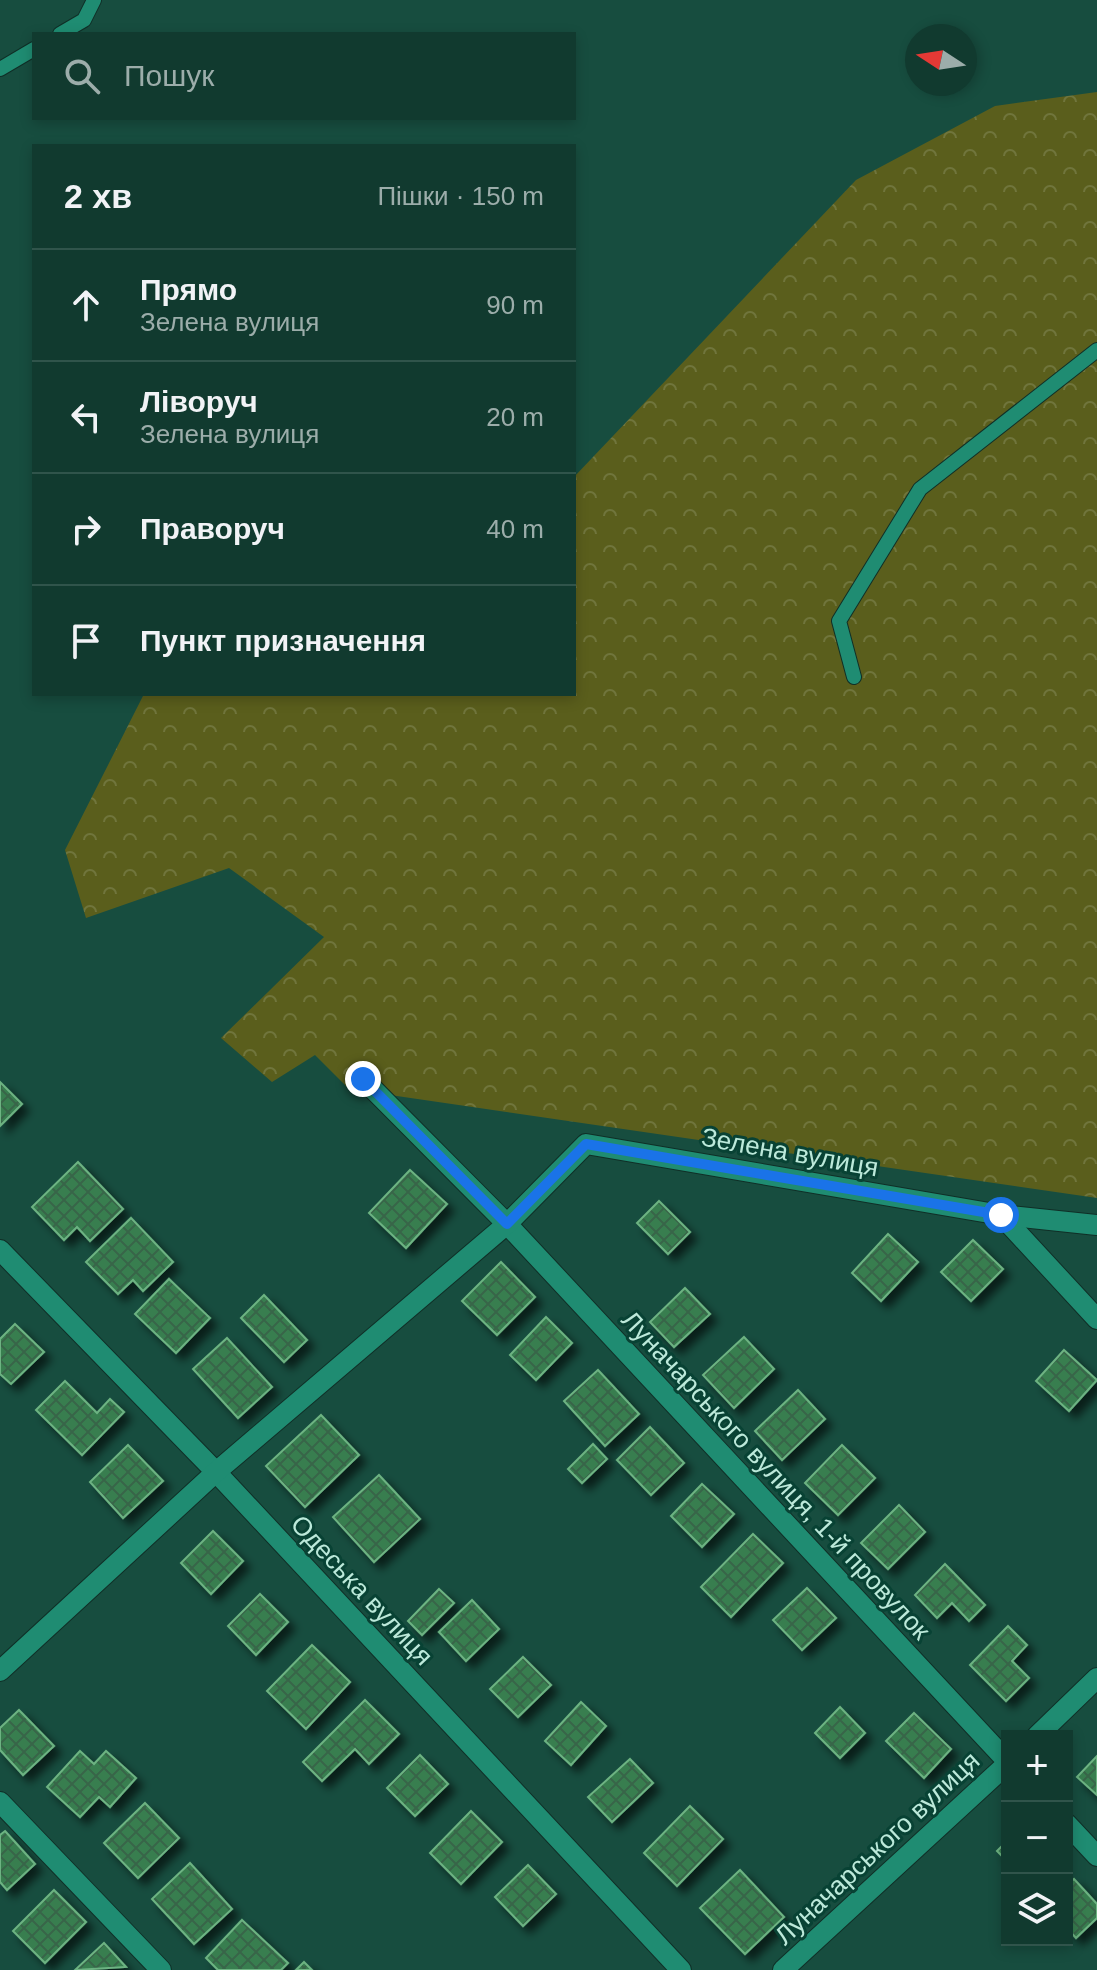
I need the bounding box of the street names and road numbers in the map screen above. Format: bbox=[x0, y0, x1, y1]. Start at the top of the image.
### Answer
street label: Зелена вулиця bbox=[699, 1122, 881, 1182]
street label: Луначарського вулиця, 1-й провулок bbox=[616, 1305, 937, 1646]
street label: Одеська вулиця bbox=[285, 1509, 439, 1671]
street label: Луначарського вулиця bbox=[769, 1745, 985, 1951]

